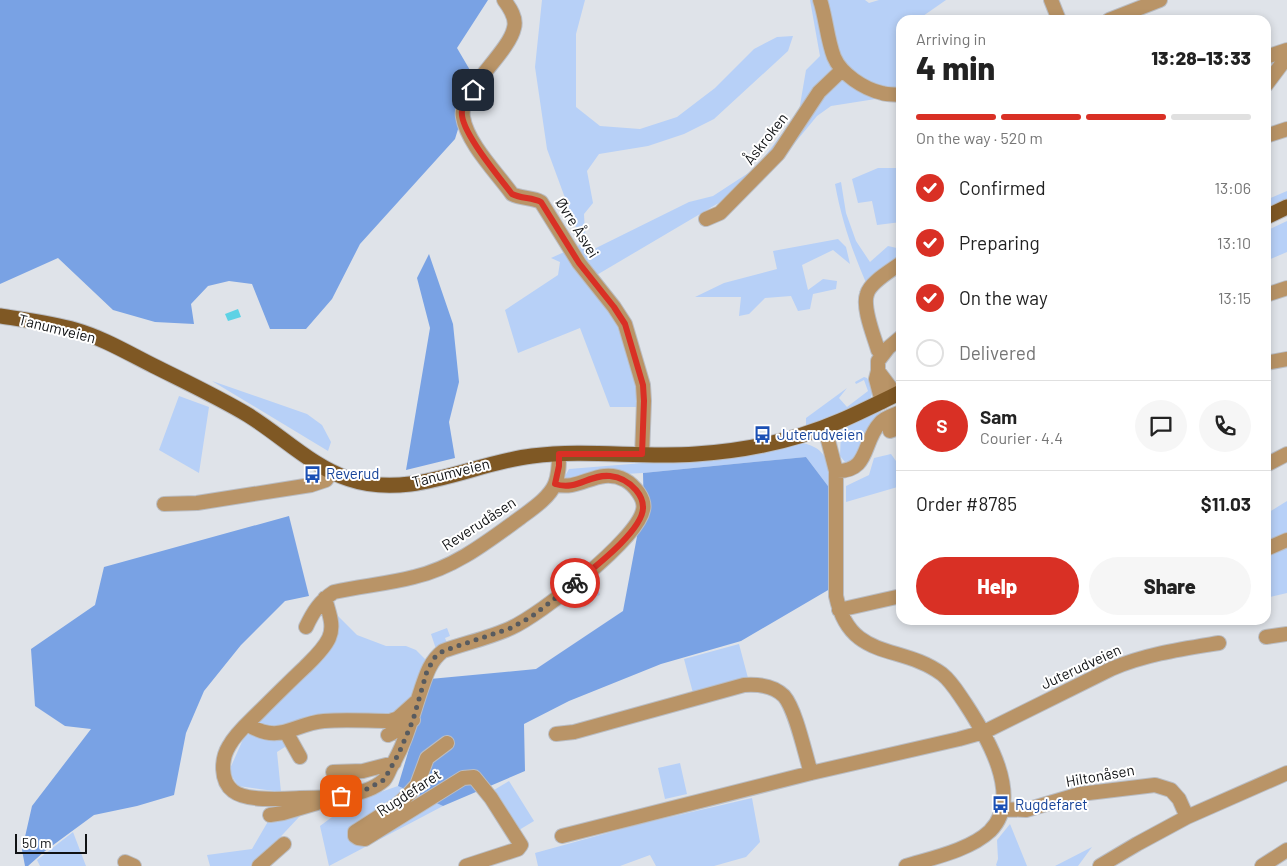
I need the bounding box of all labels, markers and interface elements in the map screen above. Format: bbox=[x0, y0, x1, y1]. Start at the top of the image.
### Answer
text: Arriving in bbox=[916, 29, 986, 48]
text: 13:28–13:33 bbox=[1151, 46, 1251, 69]
text: 4 min bbox=[916, 48, 995, 86]
pin bbox=[452, 69, 494, 111]
icon: home bbox=[459, 76, 487, 104]
street label: Åskroken bbox=[739, 108, 791, 168]
text: On the way · 520 m bbox=[916, 128, 1043, 147]
icon: check bbox=[916, 174, 944, 202]
text: Confirmed bbox=[959, 176, 1046, 199]
text: 13:06 bbox=[1214, 178, 1251, 197]
street label: Øvre Åsvei bbox=[552, 194, 604, 261]
icon: check bbox=[916, 229, 944, 257]
text: Preparing bbox=[959, 231, 1040, 254]
text: 13:10 bbox=[1217, 233, 1251, 252]
icon: check bbox=[916, 284, 944, 312]
text: On the way bbox=[959, 286, 1048, 309]
text: 13:15 bbox=[1218, 288, 1251, 307]
street label: Tanumveien bbox=[17, 310, 98, 346]
text: Delivered bbox=[959, 341, 1036, 364]
button: chat bbox=[1135, 400, 1187, 452]
button: phone bbox=[1199, 400, 1251, 452]
text: Sam bbox=[980, 405, 1017, 428]
text: S bbox=[936, 414, 948, 437]
bus stop icon: Juterudveien bbox=[753, 425, 773, 445]
place label: Juterudveien bbox=[777, 425, 863, 443]
text: Courier · 4.4 bbox=[980, 428, 1063, 447]
street label: Tanumveien bbox=[410, 454, 491, 490]
bus stop icon: Reverud bbox=[302, 464, 322, 484]
place label: Reverud bbox=[326, 464, 380, 482]
text: Order #8785 bbox=[916, 492, 1017, 515]
text: $11.03 bbox=[1201, 492, 1251, 515]
street label: Reverudåsen bbox=[438, 493, 519, 554]
button: Help bbox=[916, 557, 1079, 615]
button: Share bbox=[1089, 557, 1251, 615]
courier bbox=[550, 558, 600, 608]
icon: bike bbox=[561, 569, 589, 597]
street label: Juterudveien bbox=[1038, 640, 1124, 693]
street label: Hiltonåsen bbox=[1064, 760, 1136, 790]
street label: Rugdefaret bbox=[373, 765, 444, 820]
pin bbox=[320, 775, 362, 817]
icon: bag bbox=[327, 782, 355, 810]
bus stop icon: Rugdefaret bbox=[991, 795, 1011, 815]
place label: Rugdefaret bbox=[1015, 795, 1088, 813]
scale bar bbox=[15, 831, 88, 854]
text: 50 m bbox=[22, 834, 51, 851]

